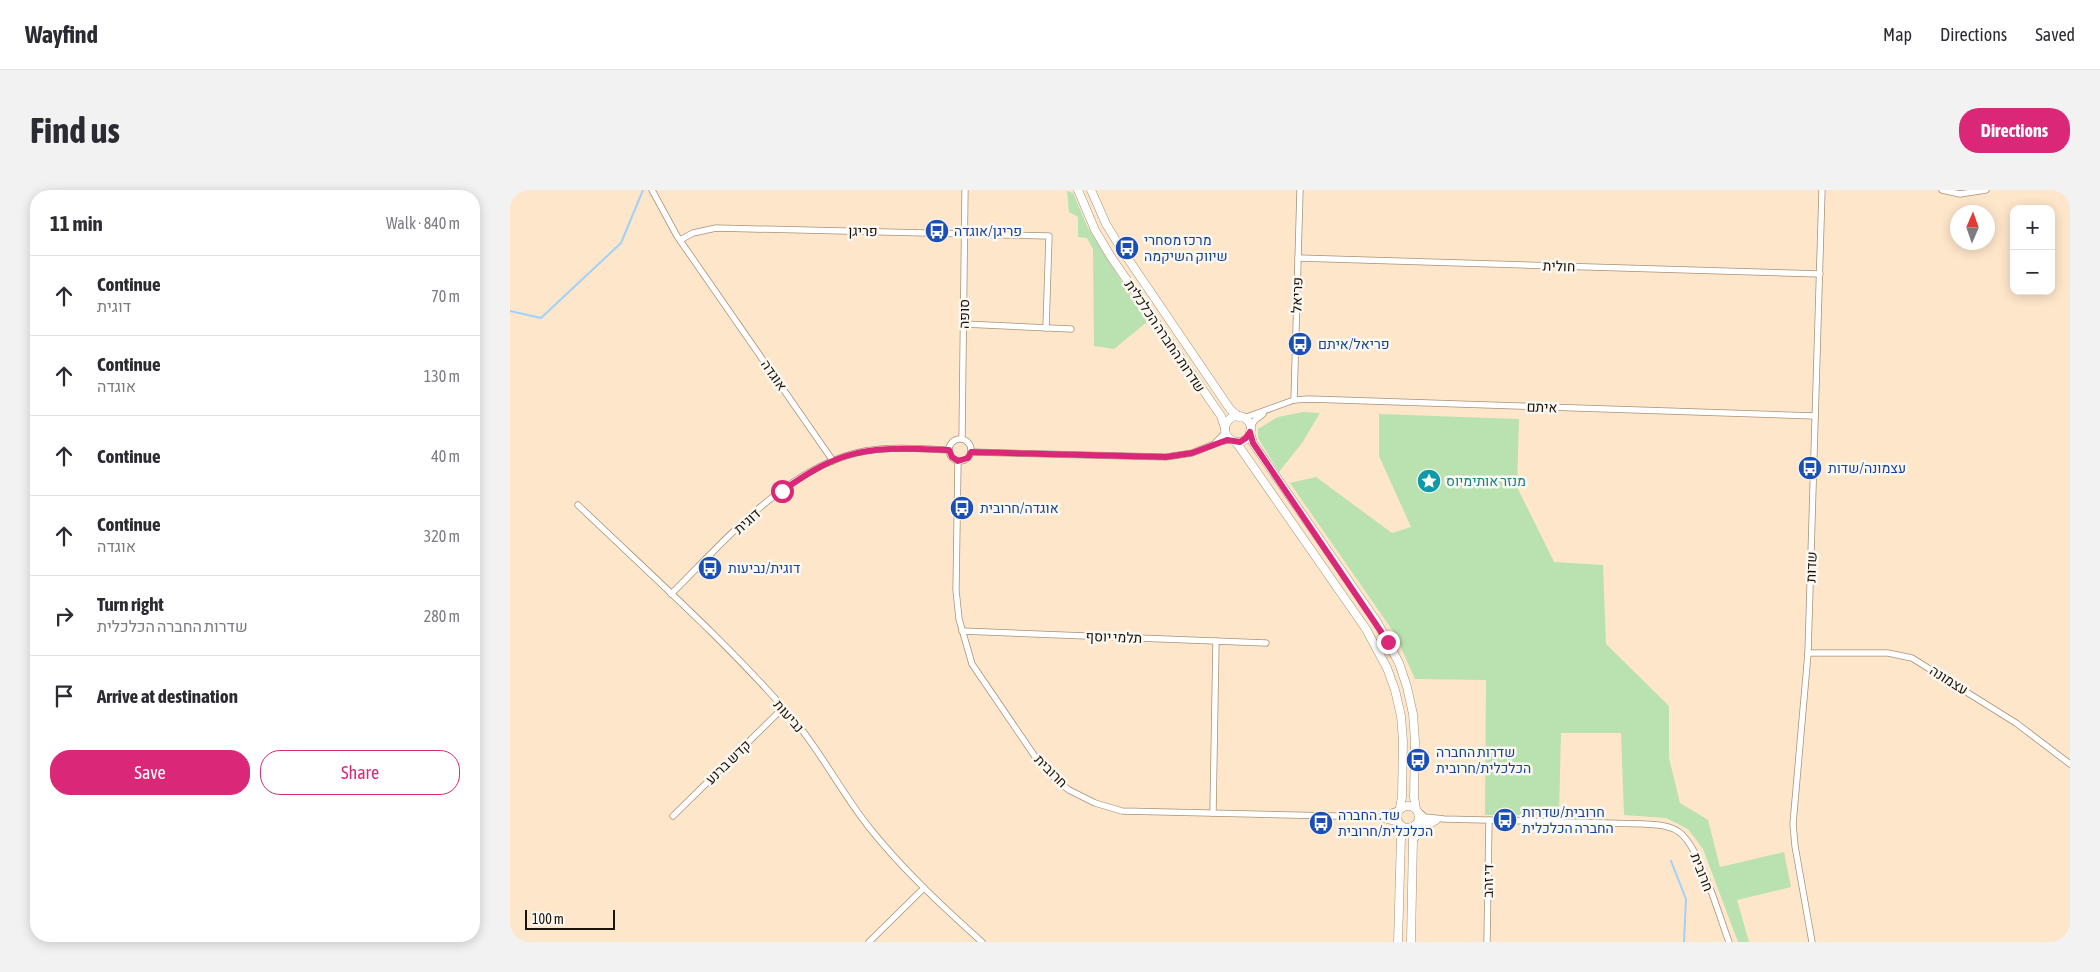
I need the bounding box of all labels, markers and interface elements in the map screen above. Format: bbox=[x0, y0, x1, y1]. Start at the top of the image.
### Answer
text: Wayfind bbox=[25, 21, 98, 48]
text: Map bbox=[1883, 24, 1912, 45]
text: Directions bbox=[1940, 24, 2007, 45]
text: Saved bbox=[2035, 24, 2075, 45]
button: Directions bbox=[1959, 108, 2070, 153]
text: Find us bbox=[30, 110, 120, 150]
north arrow bbox=[1950, 205, 1995, 250]
map controls bbox=[2010, 205, 2055, 295]
button: + bbox=[2010, 205, 2055, 250]
text: 11 min bbox=[50, 211, 103, 235]
text: Walk · 840 m bbox=[386, 214, 460, 232]
bus stop icon: פריגן/אוגדה bbox=[924, 218, 950, 244]
street label: פריגן bbox=[848, 223, 878, 239]
place label: פריגן/אוגדה bbox=[954, 223, 1022, 239]
place label: מרכז מסחרי שיווק השיקמה bbox=[1144, 232, 1228, 264]
bus stop icon: מרכז מסחרי שיווק השיקמה bbox=[1114, 235, 1140, 261]
button: − bbox=[2010, 250, 2055, 295]
street label: חולית bbox=[1542, 257, 1576, 275]
text: Continue bbox=[97, 273, 161, 295]
street label: שדרות החברה הכלכלית bbox=[1122, 277, 1208, 395]
street label: פריאל bbox=[1288, 277, 1306, 313]
icon: ahead bbox=[50, 282, 78, 310]
text: 70 m bbox=[431, 287, 460, 305]
text: דוגית bbox=[97, 297, 131, 315]
street label: סופה bbox=[956, 299, 972, 329]
bus stop icon: פריאל/איתם bbox=[1287, 331, 1313, 357]
place label: פריאל/איתם bbox=[1318, 336, 1390, 352]
text: Continue bbox=[97, 353, 161, 375]
street label: אוגדה bbox=[758, 356, 790, 394]
icon: ahead bbox=[50, 362, 78, 390]
text: 130 m bbox=[424, 367, 460, 385]
text: אוגדה bbox=[97, 377, 136, 395]
street label: איתם bbox=[1526, 398, 1558, 416]
icon: ahead bbox=[50, 442, 78, 470]
text: Continue bbox=[97, 445, 161, 467]
text: 40 m bbox=[431, 447, 460, 465]
bus stop icon: עצמונה/שדות bbox=[1797, 455, 1823, 481]
place label: עצמונה/שדות bbox=[1828, 460, 1906, 476]
place icon: מנזר אותימיוס bbox=[1416, 468, 1442, 494]
place label: מנזר אותימיוס bbox=[1446, 473, 1526, 489]
route start bbox=[771, 480, 794, 503]
bus stop icon: אוגדה/חרובית bbox=[949, 495, 975, 521]
place label: אוגדה/חרובית bbox=[980, 500, 1059, 516]
street label: דוגית bbox=[731, 505, 763, 537]
text: Continue bbox=[97, 513, 161, 535]
icon: ahead bbox=[50, 522, 78, 550]
text: 320 m bbox=[424, 527, 460, 545]
text: אוגדה bbox=[97, 537, 136, 555]
street label: שדות bbox=[1802, 551, 1820, 583]
bus stop icon: דוגית/נביעות bbox=[697, 555, 723, 581]
place label: דוגית/נביעות bbox=[728, 560, 800, 576]
text: Turn right bbox=[97, 593, 164, 615]
icon: right bbox=[50, 602, 78, 630]
text: 280 m bbox=[424, 607, 460, 625]
text: שדרות החברה הכלכלית bbox=[97, 617, 248, 635]
street label: תלמי יוסף bbox=[1085, 628, 1143, 646]
route end bbox=[1377, 631, 1400, 654]
street label: עצמונה bbox=[1927, 662, 1971, 698]
icon: arrive bbox=[50, 682, 78, 710]
text: Arrive at destination bbox=[97, 685, 238, 707]
street label: נביעות bbox=[771, 697, 807, 735]
street label: קדש ברנע bbox=[702, 737, 754, 787]
place label: שדרות החברה הכלכלית/חרובית bbox=[1436, 744, 1531, 776]
bus stop icon: שדרות החברה הכלכלית/חרובית bbox=[1405, 747, 1431, 773]
button: Save bbox=[50, 750, 250, 795]
button: Share bbox=[260, 750, 460, 795]
street label: חרובית bbox=[1031, 751, 1071, 791]
place label: חרובית/שדרות החברה הכלכלית bbox=[1522, 804, 1614, 836]
place label: שד. החברה הכלכלית/חרובית bbox=[1338, 807, 1433, 839]
bus stop icon: חרובית/שדרות החברה הכלכלית bbox=[1492, 807, 1518, 833]
bus stop icon: שד. החברה הכלכלית/חרובית bbox=[1308, 810, 1334, 836]
street label: חרובית bbox=[1687, 851, 1717, 893]
street label: די זהב bbox=[1480, 864, 1496, 898]
scale bar bbox=[525, 907, 615, 930]
text: 100 m bbox=[532, 911, 564, 927]

